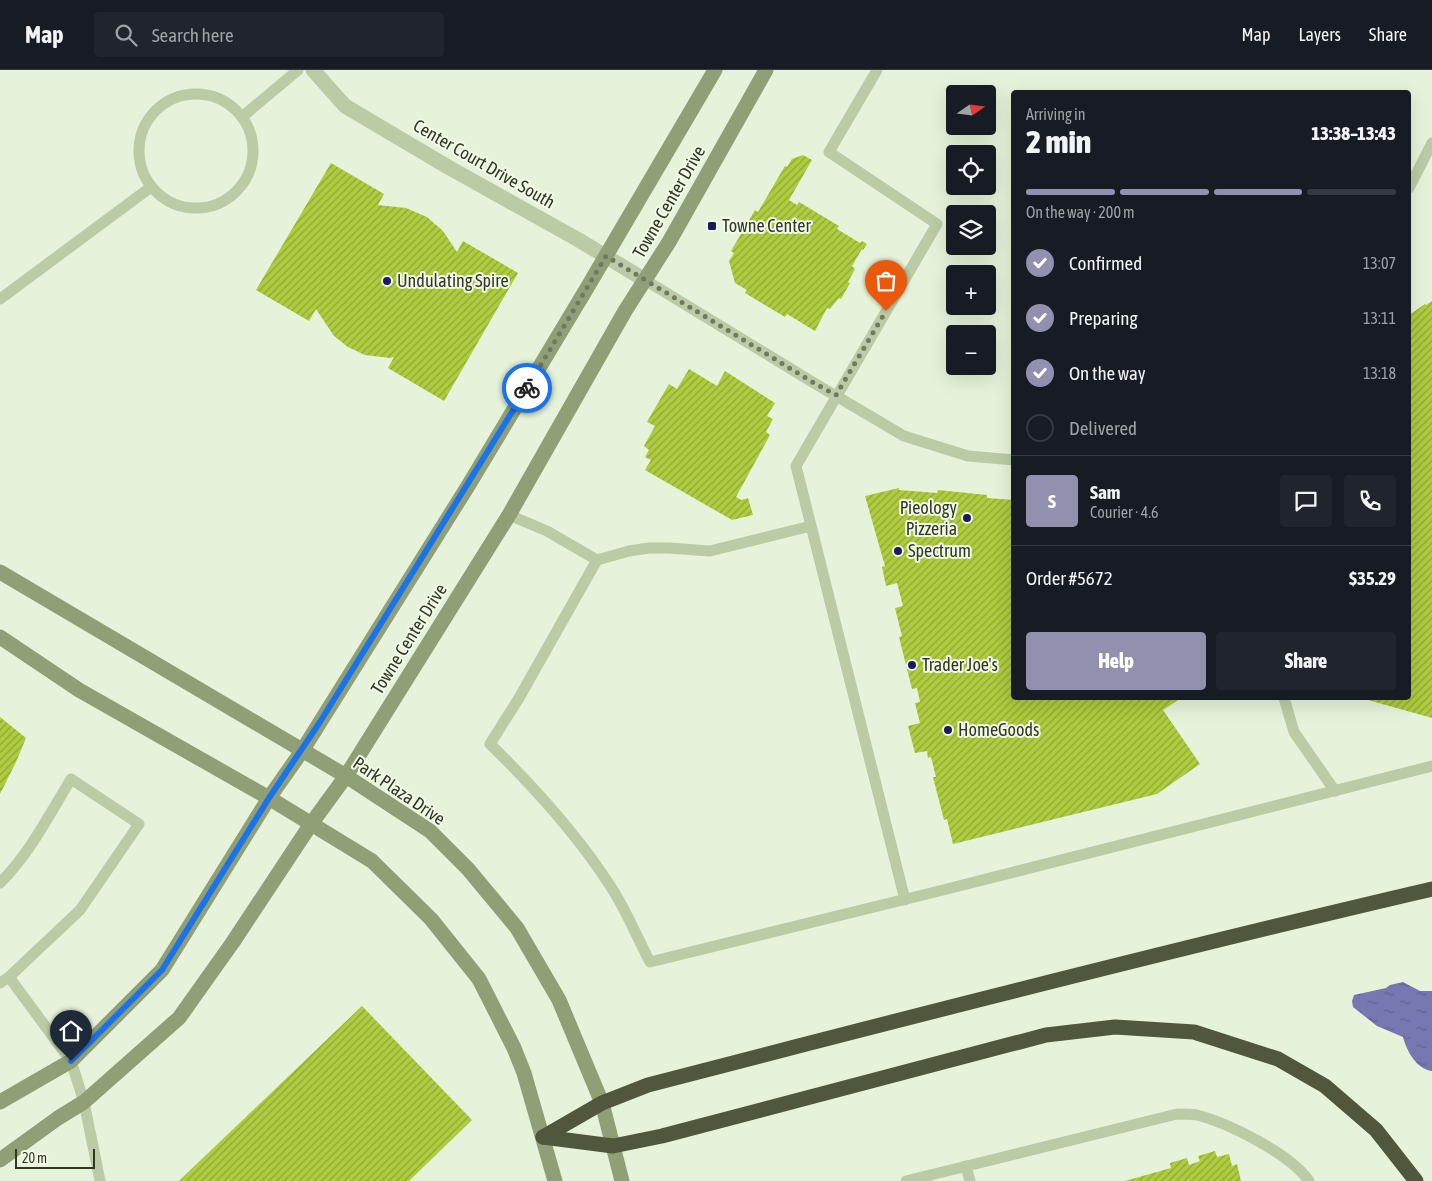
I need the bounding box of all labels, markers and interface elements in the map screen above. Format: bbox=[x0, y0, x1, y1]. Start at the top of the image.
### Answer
search box bbox=[94, 12, 444, 57]
text: Map bbox=[25, 21, 64, 48]
icon: search bbox=[112, 21, 140, 49]
text: Search here bbox=[152, 24, 234, 46]
text: Map bbox=[1241, 24, 1270, 45]
text: Layers bbox=[1298, 24, 1341, 45]
text: Share bbox=[1369, 24, 1407, 45]
north arrow bbox=[946, 85, 996, 135]
map controls bbox=[946, 85, 996, 375]
text: Arriving in bbox=[1026, 105, 1086, 123]
street label: Center Court Drive South bbox=[410, 114, 559, 213]
text: 13:38–13:43 bbox=[1311, 122, 1396, 144]
text: 2 min bbox=[1026, 123, 1091, 160]
street label: Towne Center Drive bbox=[628, 142, 709, 262]
button: locate bbox=[946, 145, 996, 195]
text: On the way · 200 m bbox=[1026, 203, 1135, 221]
button: layers bbox=[946, 205, 996, 255]
place label: Towne Center bbox=[722, 215, 811, 236]
marker: Towne Center bbox=[706, 220, 718, 232]
icon: check bbox=[1026, 249, 1054, 277]
text: Confirmed bbox=[1069, 252, 1142, 274]
text: 13:07 bbox=[1363, 254, 1396, 272]
pin bbox=[865, 260, 907, 311]
button: + bbox=[946, 265, 996, 315]
icon: bag bbox=[872, 267, 900, 295]
place label: Undulating Spire bbox=[397, 270, 509, 291]
marker: Undulating Spire bbox=[381, 275, 393, 287]
icon: check bbox=[1026, 304, 1054, 332]
text: Preparing bbox=[1069, 307, 1138, 329]
text: 13:11 bbox=[1363, 309, 1396, 327]
button: − bbox=[946, 325, 996, 375]
icon: check bbox=[1026, 359, 1054, 387]
text: On the way bbox=[1069, 362, 1146, 384]
courier bbox=[502, 363, 552, 413]
text: 13:18 bbox=[1363, 364, 1396, 382]
icon: bike bbox=[513, 374, 541, 402]
text: Delivered bbox=[1069, 417, 1137, 439]
button: chat bbox=[1280, 475, 1332, 527]
button: phone bbox=[1344, 475, 1396, 527]
text: Sam bbox=[1090, 481, 1121, 503]
text: S bbox=[1048, 490, 1056, 512]
place label: Pieology Pizzeria bbox=[900, 497, 957, 539]
text: Courier · 4.6 bbox=[1090, 503, 1159, 521]
marker: Pieology Pizzeria bbox=[961, 512, 973, 524]
place label: Spectrum bbox=[908, 540, 971, 561]
marker: Spectrum bbox=[892, 545, 904, 557]
text: Order #5672 bbox=[1026, 567, 1113, 589]
text: $35.29 bbox=[1349, 567, 1396, 589]
street label: Towne Center Drive bbox=[366, 580, 451, 698]
button: Help bbox=[1026, 632, 1206, 690]
button: Share bbox=[1216, 632, 1396, 690]
place label: Trader Joe's bbox=[922, 654, 998, 675]
marker: Trader Joe's bbox=[906, 659, 918, 671]
place label: HomeGoods bbox=[958, 719, 1039, 740]
marker: HomeGoods bbox=[942, 724, 954, 736]
street label: Park Plaza Drive bbox=[349, 752, 449, 829]
pin bbox=[50, 1010, 92, 1061]
icon: home bbox=[57, 1017, 85, 1045]
scale bar bbox=[15, 1146, 95, 1169]
text: 20 m bbox=[22, 1150, 47, 1166]

